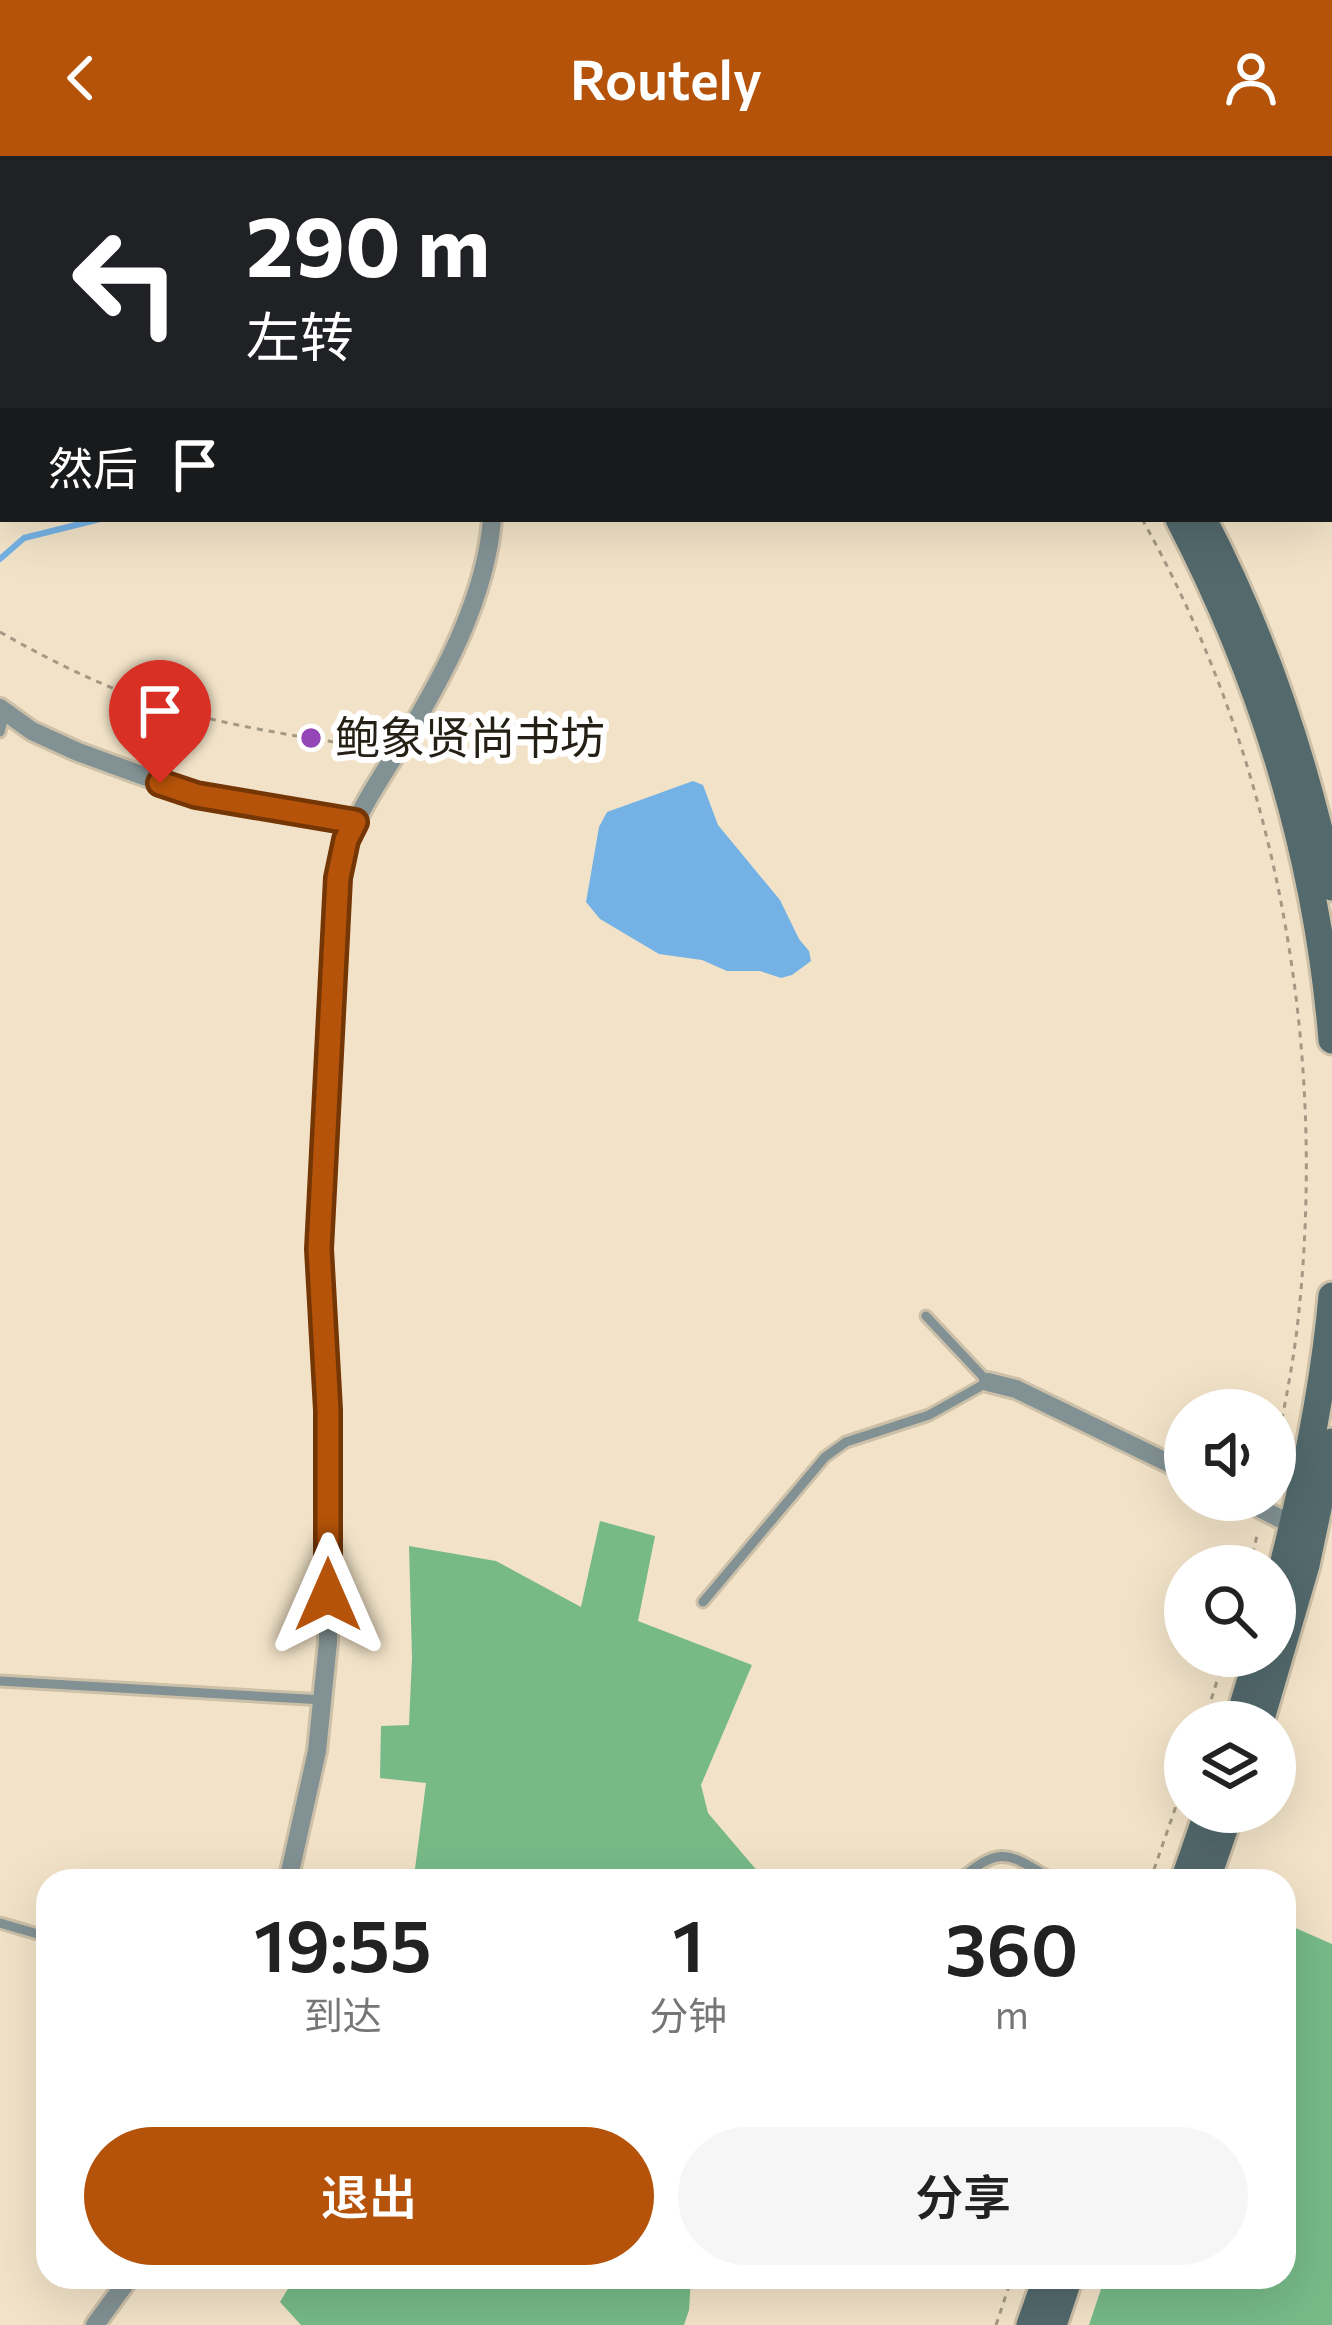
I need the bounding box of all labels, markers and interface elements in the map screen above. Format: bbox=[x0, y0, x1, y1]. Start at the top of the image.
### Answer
icon: back bbox=[48, 45, 114, 111]
text: Routely bbox=[570, 45, 762, 111]
icon: person bbox=[1218, 45, 1284, 111]
text: 290 m bbox=[246, 192, 490, 294]
icon: left bbox=[48, 204, 204, 360]
text: 左转 bbox=[246, 302, 354, 368]
icon: arrive bbox=[162, 432, 228, 498]
text: 然后 bbox=[48, 439, 138, 494]
pin bbox=[109, 660, 211, 783]
icon: arrive bbox=[127, 678, 193, 744]
place label: 鲍象贤尚书坊 bbox=[335, 708, 605, 763]
marker: 鲍象贤尚书坊 bbox=[298, 725, 324, 751]
map controls bbox=[1164, 1389, 1296, 1833]
button: sound bbox=[1164, 1389, 1296, 1521]
position arrow bbox=[265, 1532, 391, 1658]
button: search bbox=[1164, 1545, 1296, 1677]
button: layers bbox=[1164, 1701, 1296, 1833]
text: 19:55 bbox=[254, 1899, 432, 1987]
text: 1 bbox=[672, 1899, 704, 1987]
text: 360 bbox=[945, 1903, 1078, 1991]
text: m bbox=[995, 1989, 1029, 2037]
text: 到达 bbox=[304, 1990, 382, 2038]
text: 分钟 bbox=[649, 1990, 727, 2038]
button: 退出 bbox=[84, 2127, 654, 2265]
button: 分享 bbox=[678, 2127, 1248, 2265]

